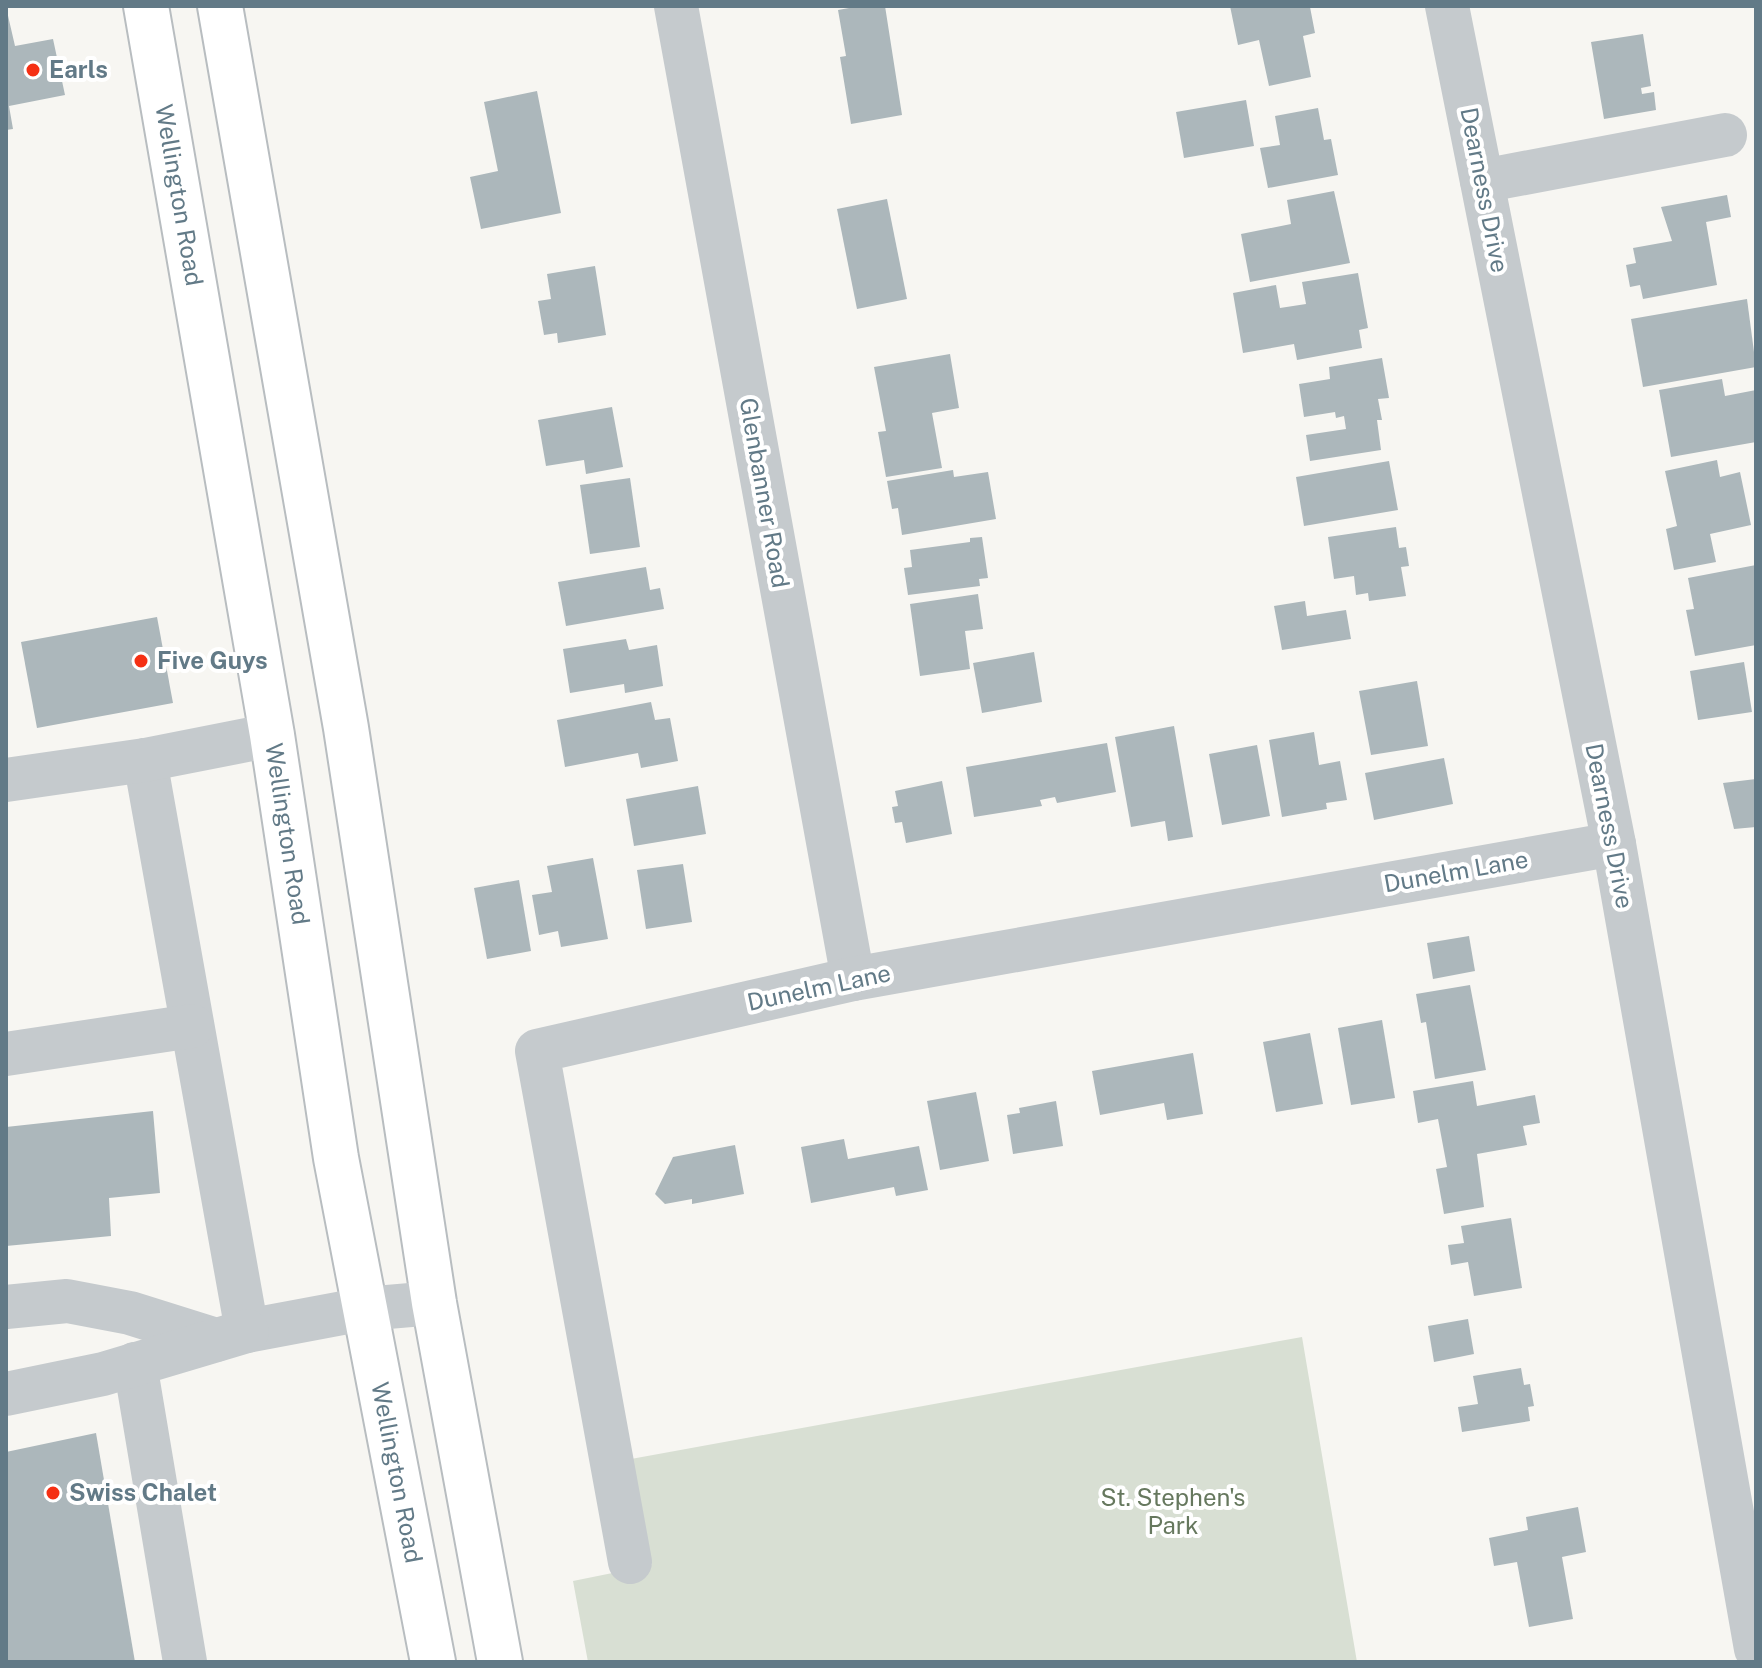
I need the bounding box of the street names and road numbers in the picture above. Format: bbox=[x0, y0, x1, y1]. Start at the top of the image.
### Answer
street label: Wellington Road bbox=[150, 102, 209, 288]
street label: Dearness Drive bbox=[1455, 105, 1515, 275]
street label: Glenbanner Road bbox=[734, 396, 795, 590]
street label: Wellington Road bbox=[260, 741, 316, 927]
street label: Dearness Drive bbox=[1580, 741, 1640, 911]
street label: Dunelm Lane bbox=[1381, 845, 1530, 897]
street label: Dunelm Lane bbox=[744, 958, 893, 1016]
street label: Wellington Road bbox=[366, 1380, 429, 1565]

